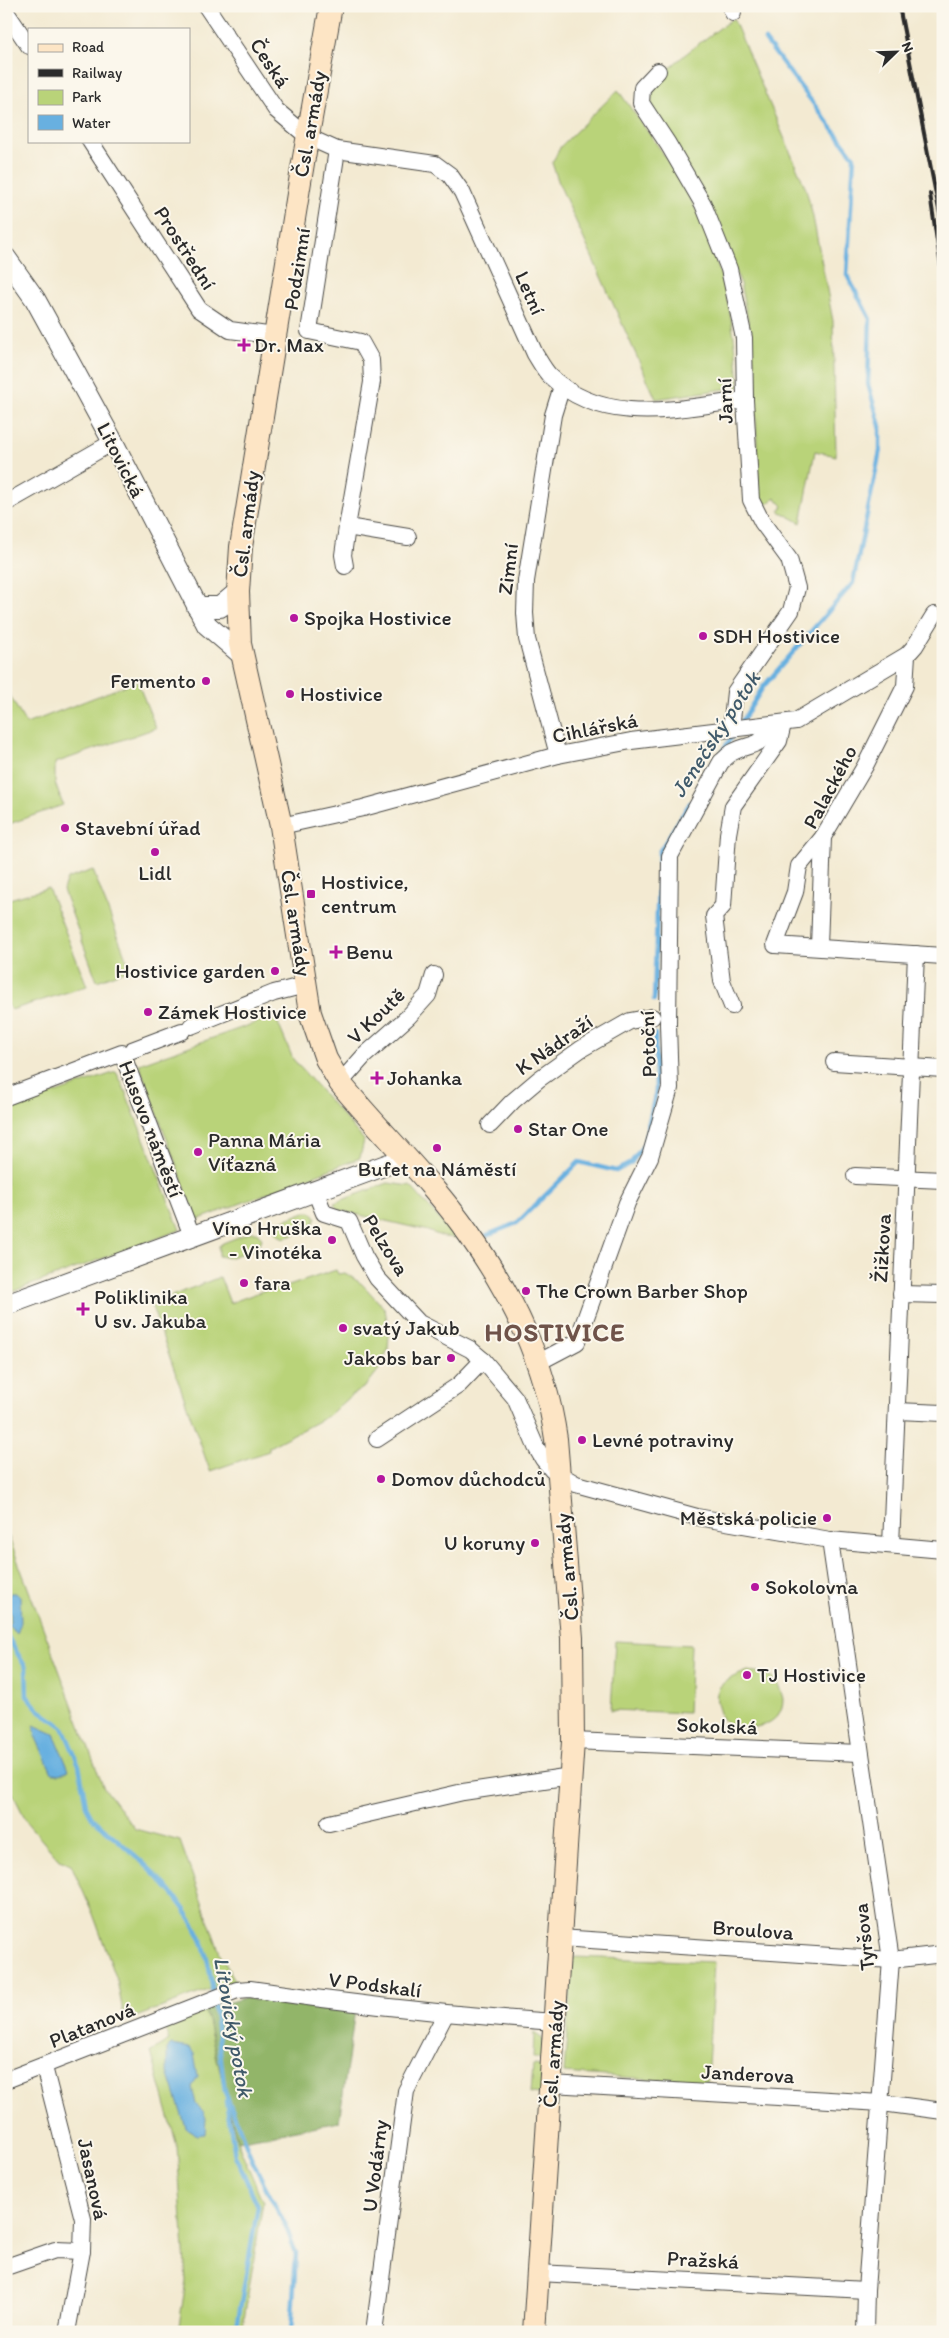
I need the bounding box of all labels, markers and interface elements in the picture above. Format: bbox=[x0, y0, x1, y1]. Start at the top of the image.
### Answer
legend bbox=[28, 28, 190, 142]
north arrow bbox=[872, 28, 922, 78]
street label: Česká bbox=[245, 33, 296, 92]
text: Road bbox=[72, 38, 105, 56]
text: N bbox=[898, 39, 917, 55]
text: Railway bbox=[72, 64, 122, 82]
street label: Čsl. armády bbox=[288, 69, 331, 179]
text: Park bbox=[72, 88, 102, 106]
text: Water bbox=[72, 114, 111, 132]
street label: Prostřední bbox=[149, 201, 222, 295]
street label: Podzimní bbox=[278, 225, 315, 312]
street label: Letní bbox=[510, 267, 551, 319]
place label: Dr. Max bbox=[254, 332, 324, 357]
marker: Dr. Max bbox=[238, 339, 250, 351]
street label: Jarní bbox=[711, 377, 738, 424]
street label: Litovická bbox=[92, 418, 151, 502]
street label: Čsl. armády bbox=[227, 469, 264, 579]
street label: Zimní bbox=[492, 541, 523, 596]
place label: Spojka Hostivice bbox=[304, 605, 452, 630]
marker: Spojka Hostivice bbox=[288, 612, 300, 624]
place label: SDH Hostivice bbox=[713, 623, 840, 648]
marker: SDH Hostivice bbox=[697, 630, 709, 642]
water label: Jenečský potok bbox=[665, 665, 767, 802]
place label: Fermento bbox=[110, 668, 196, 693]
marker: Fermento bbox=[200, 675, 212, 687]
place label: Hostivice bbox=[300, 681, 383, 706]
marker: Hostivice bbox=[284, 688, 296, 700]
street label: Cihlářská bbox=[550, 707, 640, 748]
street label: Palackého bbox=[797, 741, 862, 833]
place label: Stavební úřad bbox=[75, 815, 200, 840]
marker: Stavební úřad bbox=[59, 822, 71, 834]
marker: Lidl bbox=[149, 846, 161, 858]
place label: Lidl bbox=[138, 860, 172, 885]
street label: Čsl. armády bbox=[276, 868, 317, 978]
place label: Hostivice, centrum bbox=[321, 869, 409, 918]
marker: Hostivice, centrum bbox=[305, 888, 317, 900]
place label: Benu bbox=[346, 939, 393, 964]
marker: Benu bbox=[330, 946, 342, 958]
place label: Hostivice garden bbox=[115, 958, 265, 983]
marker: Hostivice garden bbox=[269, 965, 281, 977]
street label: V Koutě bbox=[342, 982, 410, 1049]
place label: Zámek Hostivice bbox=[158, 999, 307, 1024]
marker: Zámek Hostivice bbox=[142, 1006, 154, 1018]
street label: K Nádraží bbox=[510, 1009, 598, 1080]
street label: Potoční bbox=[634, 1009, 661, 1078]
street label: Husovo náměstí bbox=[114, 1057, 189, 1201]
place label: Johanka bbox=[387, 1065, 462, 1090]
marker: Johanka bbox=[371, 1072, 383, 1084]
place label: Star One bbox=[528, 1116, 608, 1141]
marker: Star One bbox=[512, 1123, 524, 1135]
place label: Panna Mária Víťazná bbox=[208, 1127, 321, 1176]
marker: Bufet na Náměstí bbox=[431, 1142, 443, 1154]
marker: Panna Mária Víťazná bbox=[192, 1146, 204, 1158]
place label: Bufet na Náměstí bbox=[358, 1156, 517, 1181]
street label: Pelzova bbox=[358, 1209, 415, 1280]
street label: Žižkova bbox=[867, 1213, 896, 1283]
place label: Víno Hruška - Vinotéka bbox=[212, 1215, 322, 1264]
marker: Víno Hruška - Vinotéka bbox=[326, 1234, 338, 1246]
place label: fara bbox=[254, 1270, 291, 1295]
marker: fara bbox=[238, 1277, 250, 1289]
place label: The Crown Barber Shop bbox=[536, 1278, 748, 1303]
place label: Poliklinika U sv. Jakuba bbox=[94, 1284, 207, 1333]
marker: The Crown Barber Shop bbox=[520, 1285, 532, 1297]
marker: Poliklinika U sv. Jakuba bbox=[76, 1302, 90, 1316]
place label: svatý Jakub bbox=[353, 1315, 460, 1340]
district label: HOSTIVICE bbox=[485, 1316, 625, 1348]
marker: svatý Jakub bbox=[337, 1322, 349, 1334]
place label: Jakobs bar bbox=[344, 1345, 441, 1370]
marker: Jakobs bar bbox=[445, 1352, 457, 1364]
place label: Levné potraviny bbox=[592, 1427, 734, 1452]
marker: Levné potraviny bbox=[576, 1434, 588, 1446]
place label: Domov důchodců bbox=[391, 1466, 546, 1491]
marker: Domov důchodců bbox=[375, 1473, 387, 1485]
place label: Městská policie bbox=[680, 1505, 817, 1530]
street label: Čsl. armády bbox=[549, 1512, 584, 1622]
marker: Městská policie bbox=[821, 1512, 833, 1524]
place label: U koruny bbox=[444, 1530, 525, 1555]
marker: U koruny bbox=[529, 1537, 541, 1549]
place label: Sokolovna bbox=[765, 1574, 858, 1599]
marker: Sokolovna bbox=[749, 1581, 761, 1593]
place label: TJ Hostivice bbox=[757, 1662, 866, 1687]
marker: TJ Hostivice bbox=[741, 1669, 753, 1681]
street label: Sokolská bbox=[676, 1712, 758, 1739]
street label: Tyršova bbox=[848, 1902, 879, 1972]
street label: Broulova bbox=[712, 1914, 795, 1945]
water label: Litovický potok bbox=[208, 1955, 259, 2101]
street label: V Podskalí bbox=[327, 1966, 423, 2003]
street label: Platanová bbox=[45, 1996, 138, 2053]
street label: Čsl. armády bbox=[536, 1999, 569, 2109]
street label: Janderova bbox=[701, 2059, 795, 2088]
street label: U Vodárny bbox=[356, 2118, 393, 2214]
street label: Jasanová bbox=[73, 2136, 114, 2222]
street label: Pražská bbox=[666, 2245, 740, 2274]

